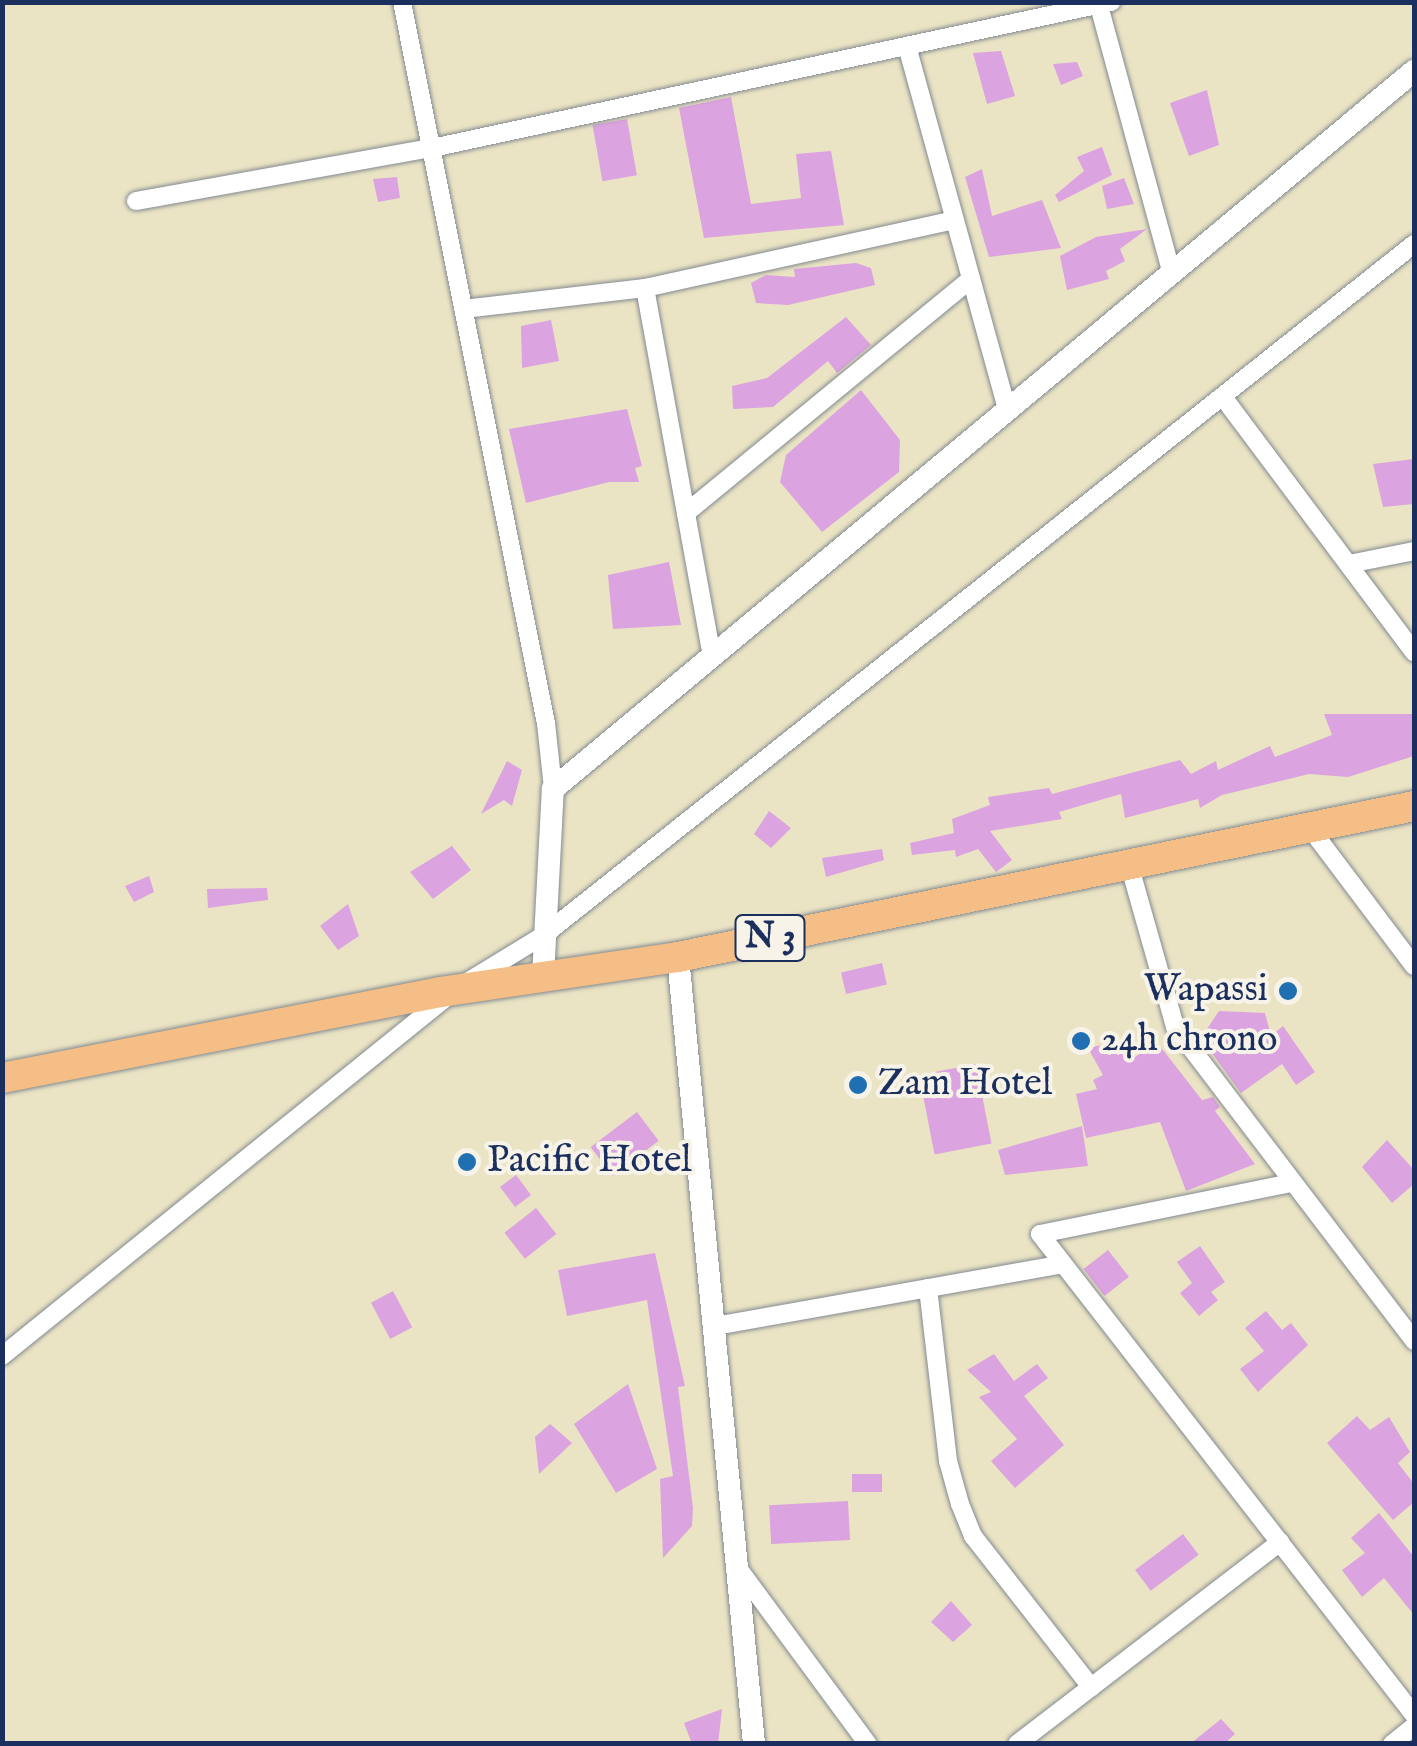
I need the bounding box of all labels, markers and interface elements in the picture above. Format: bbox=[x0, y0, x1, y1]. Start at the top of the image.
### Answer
road number: N 3 bbox=[732, 908, 808, 968]
place label: Wapassi bbox=[1144, 968, 1268, 1014]
marker: Wapassi bbox=[1277, 980, 1299, 1002]
place label: 24h chrono bbox=[1101, 1018, 1278, 1064]
marker: 24h chrono bbox=[1070, 1030, 1092, 1052]
place label: Zam Hotel bbox=[878, 1062, 1052, 1108]
marker: Zam Hotel bbox=[847, 1074, 869, 1096]
place label: Pacific Hotel bbox=[487, 1139, 692, 1185]
marker: Pacific Hotel bbox=[456, 1151, 478, 1173]

